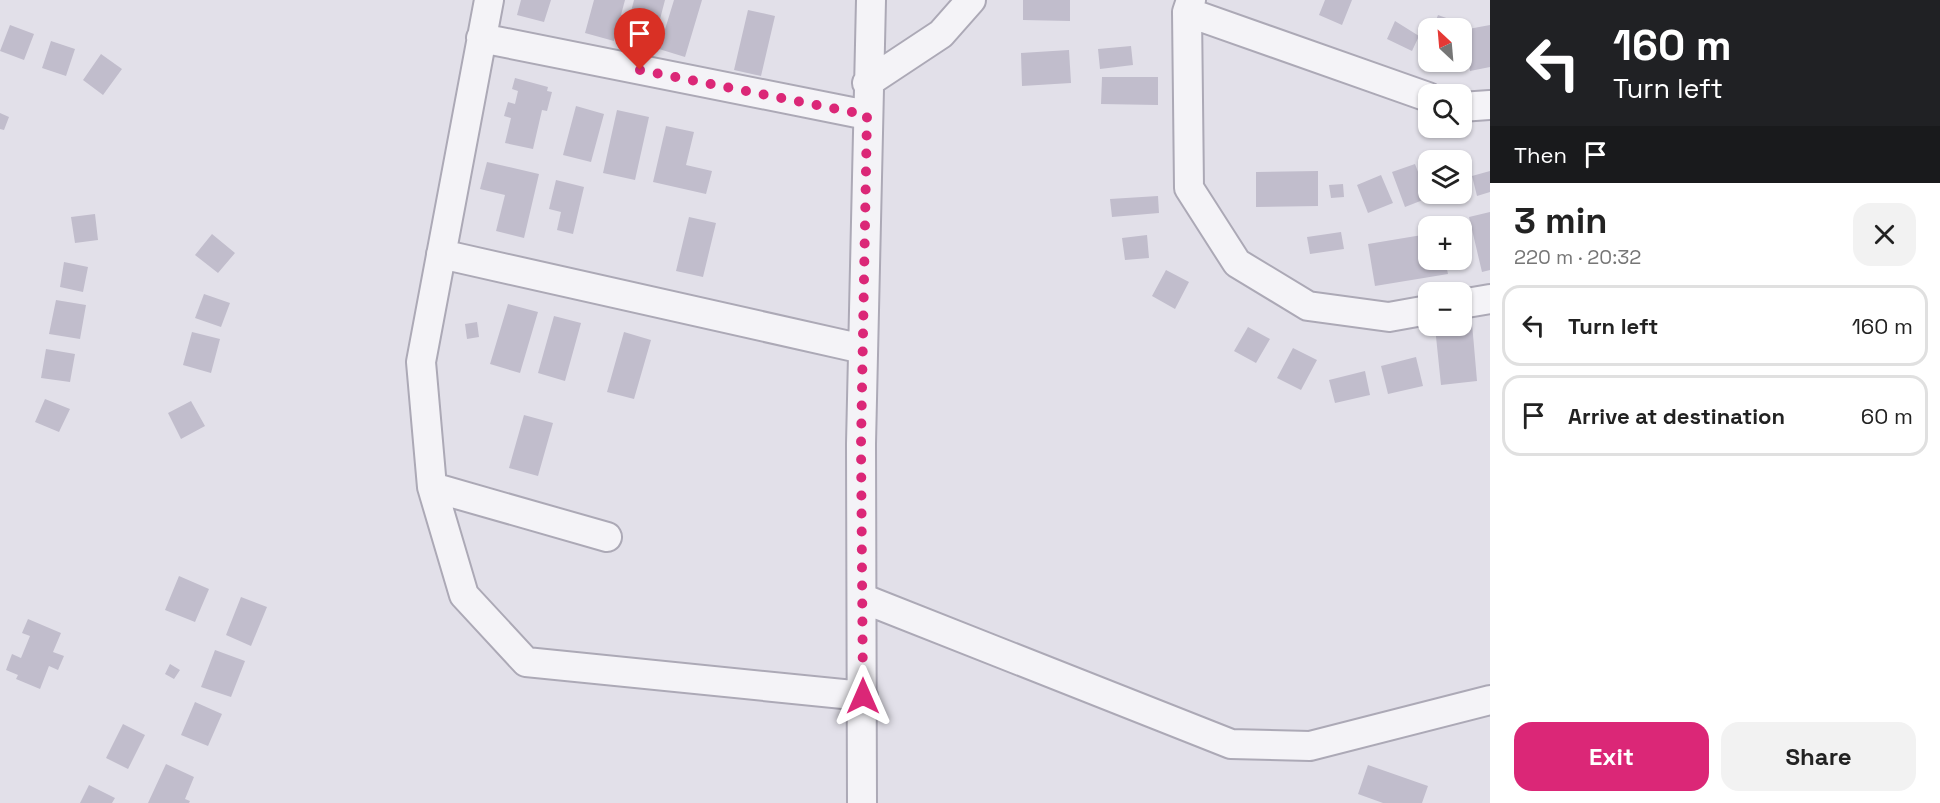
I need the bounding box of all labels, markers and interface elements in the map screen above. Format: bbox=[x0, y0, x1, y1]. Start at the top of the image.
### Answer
pin bbox=[614, 8, 665, 70]
icon: arrive bbox=[623, 17, 656, 50]
north arrow bbox=[1418, 18, 1472, 72]
map controls bbox=[1418, 18, 1472, 336]
text: 160 m bbox=[1613, 19, 1732, 72]
icon: left bbox=[1514, 24, 1592, 102]
text: Turn left bbox=[1613, 71, 1723, 106]
button: search bbox=[1418, 84, 1472, 138]
icon: arrive bbox=[1579, 138, 1612, 171]
text: Then bbox=[1514, 141, 1567, 169]
button: layers bbox=[1418, 150, 1472, 204]
text: 3 min bbox=[1514, 198, 1608, 244]
button: close bbox=[1853, 203, 1916, 266]
button: + bbox=[1418, 216, 1472, 270]
text: 220 m · 20:32 bbox=[1514, 244, 1641, 270]
button: − bbox=[1418, 282, 1472, 336]
icon: left bbox=[1517, 309, 1550, 342]
text: Turn left bbox=[1568, 312, 1658, 340]
text: 160 m bbox=[1852, 312, 1913, 340]
icon: arrive bbox=[1517, 399, 1550, 432]
text: Arrive at destination bbox=[1568, 402, 1785, 430]
text: 60 m bbox=[1861, 402, 1913, 430]
position arrow bbox=[831, 664, 895, 728]
button: Exit bbox=[1514, 722, 1709, 791]
button: Share bbox=[1721, 722, 1916, 791]

